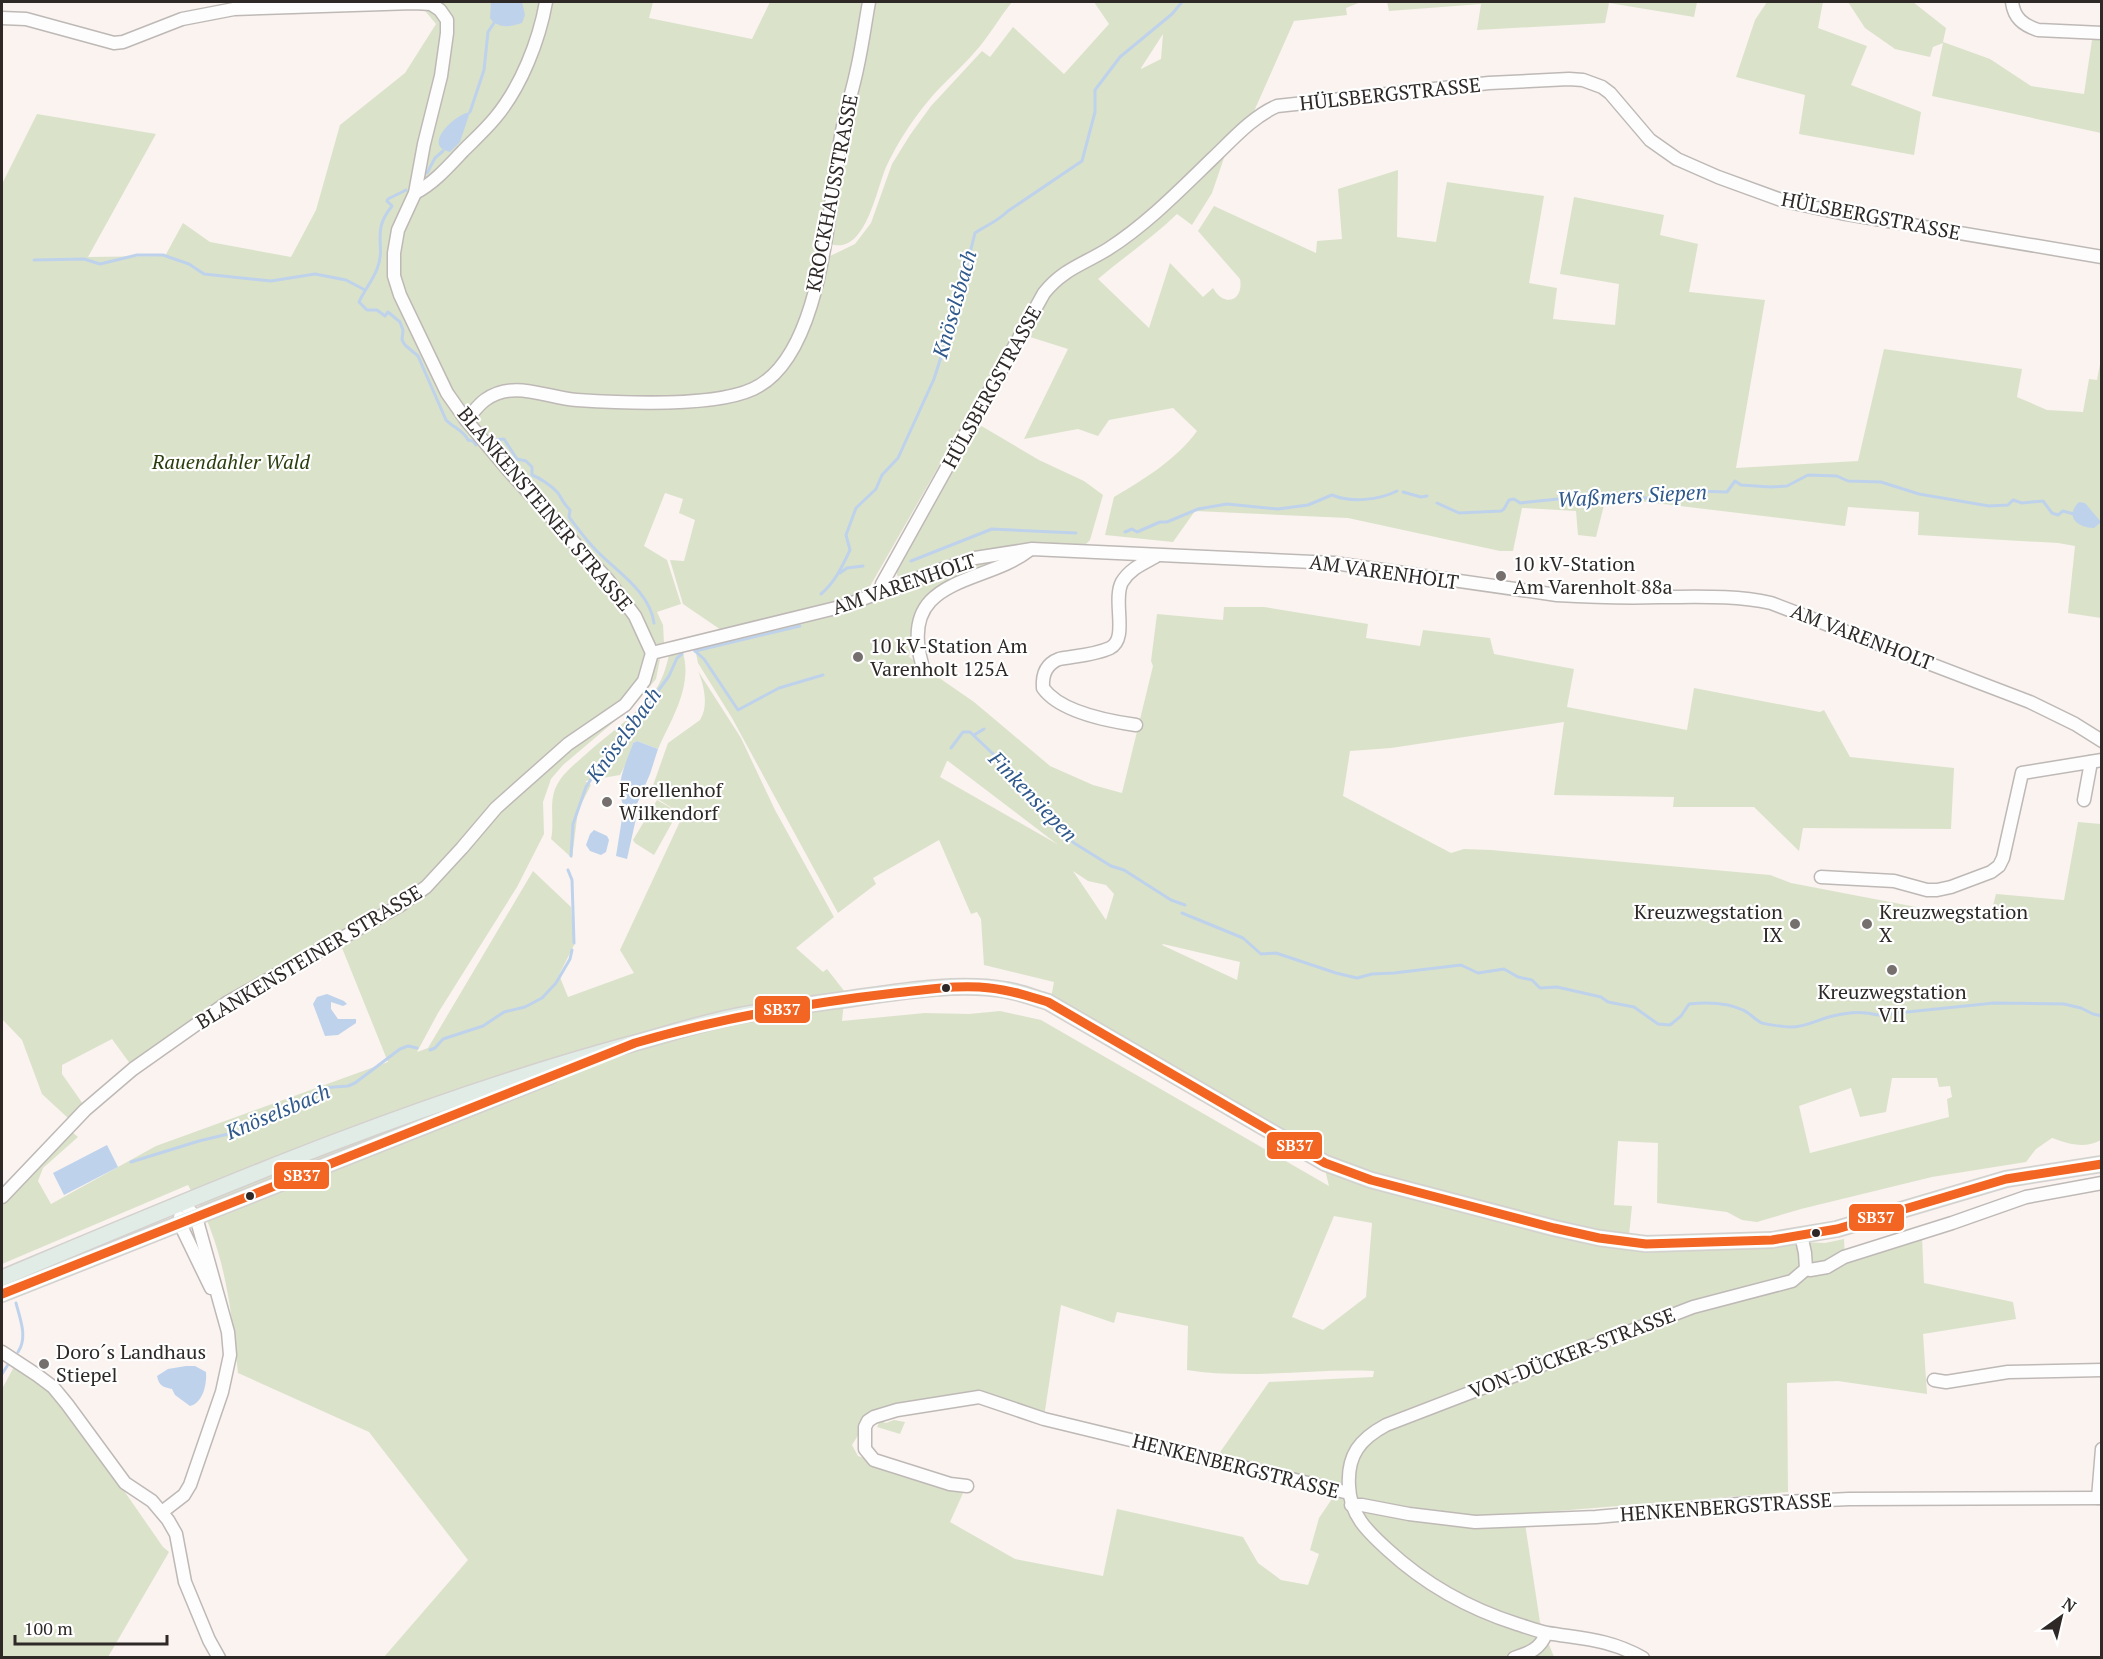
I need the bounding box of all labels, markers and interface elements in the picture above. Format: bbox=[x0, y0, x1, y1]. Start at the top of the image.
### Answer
street label: HÜLSBERGSTRASSE bbox=[1298, 71, 1482, 116]
street label: KROCKHAUSSTRASSE bbox=[799, 92, 864, 294]
street label: HÜLSBERGSTRASSE bbox=[1779, 185, 1963, 246]
water label: Knöselsbach bbox=[925, 247, 983, 362]
street label: HÜLSBERGSTRASSE bbox=[936, 301, 1048, 473]
street label: BLANKENSTEINER STRASSE bbox=[452, 401, 639, 617]
park label: Rauendahler Wald bbox=[151, 448, 310, 475]
water label: Waßmers Siepen bbox=[1556, 477, 1708, 513]
street label: AM VARENHOLT bbox=[828, 546, 979, 621]
street label: AM VARENHOLT bbox=[1308, 548, 1460, 595]
place label: 10 kV-Station Am Varenholt 88a bbox=[1513, 550, 1673, 600]
marker: 10 kV-Station Am Varenholt 88a bbox=[1494, 569, 1508, 583]
street label: AM VARENHOLT bbox=[1787, 597, 1937, 676]
place label: 10 kV-Station Am Varenholt 125A bbox=[870, 632, 1028, 682]
marker: 10 kV-Station Am Varenholt 125A bbox=[851, 650, 865, 664]
water label: Knöselsbach bbox=[579, 681, 667, 788]
water label: Finkensiepen bbox=[983, 744, 1084, 848]
place label: Forellenhof Wilkendorf bbox=[619, 776, 723, 826]
marker: Forellenhof Wilkendorf bbox=[600, 795, 614, 809]
street label: BLANKENSTEINER STRASSE bbox=[191, 878, 427, 1035]
place label: Kreuzwegstation IX bbox=[1634, 898, 1784, 948]
place label: Kreuzwegstation X bbox=[1879, 898, 2028, 948]
marker: Kreuzwegstation IX bbox=[1788, 917, 1802, 931]
marker: Kreuzwegstation X bbox=[1860, 917, 1874, 931]
marker: Kreuzwegstation VII bbox=[1885, 963, 1899, 977]
place label: Kreuzwegstation VII bbox=[1817, 978, 1967, 1028]
unlabelled marker bbox=[940, 982, 952, 994]
line badge: SB37 bbox=[754, 995, 811, 1024]
text: SB37 bbox=[763, 998, 801, 1020]
water label: Knöselsbach bbox=[220, 1077, 334, 1146]
line badge: SB37 bbox=[1266, 1131, 1323, 1160]
text: SB37 bbox=[1276, 1134, 1314, 1156]
line badge: SB37 bbox=[273, 1161, 330, 1190]
text: SB37 bbox=[283, 1164, 321, 1186]
unlabelled marker bbox=[244, 1190, 256, 1202]
line badge: SB37 bbox=[1848, 1203, 1905, 1232]
text: SB37 bbox=[1857, 1206, 1895, 1228]
unlabelled marker bbox=[1810, 1227, 1822, 1239]
street label: VON-DÜCKER-STRASSE bbox=[1465, 1301, 1679, 1404]
place label: Doro´s Landhaus Stiepel bbox=[56, 1338, 206, 1388]
marker: Doro´s Landhaus Stiepel bbox=[37, 1357, 51, 1371]
street label: HENKENBERGSTRASSE bbox=[1130, 1427, 1342, 1504]
street label: HENKENBERGSTRASSE bbox=[1619, 1486, 1833, 1527]
north arrow bbox=[2031, 1587, 2091, 1647]
text: N bbox=[2058, 1592, 2081, 1617]
scale bar bbox=[15, 1608, 166, 1646]
text: 100 m bbox=[24, 1616, 73, 1640]

